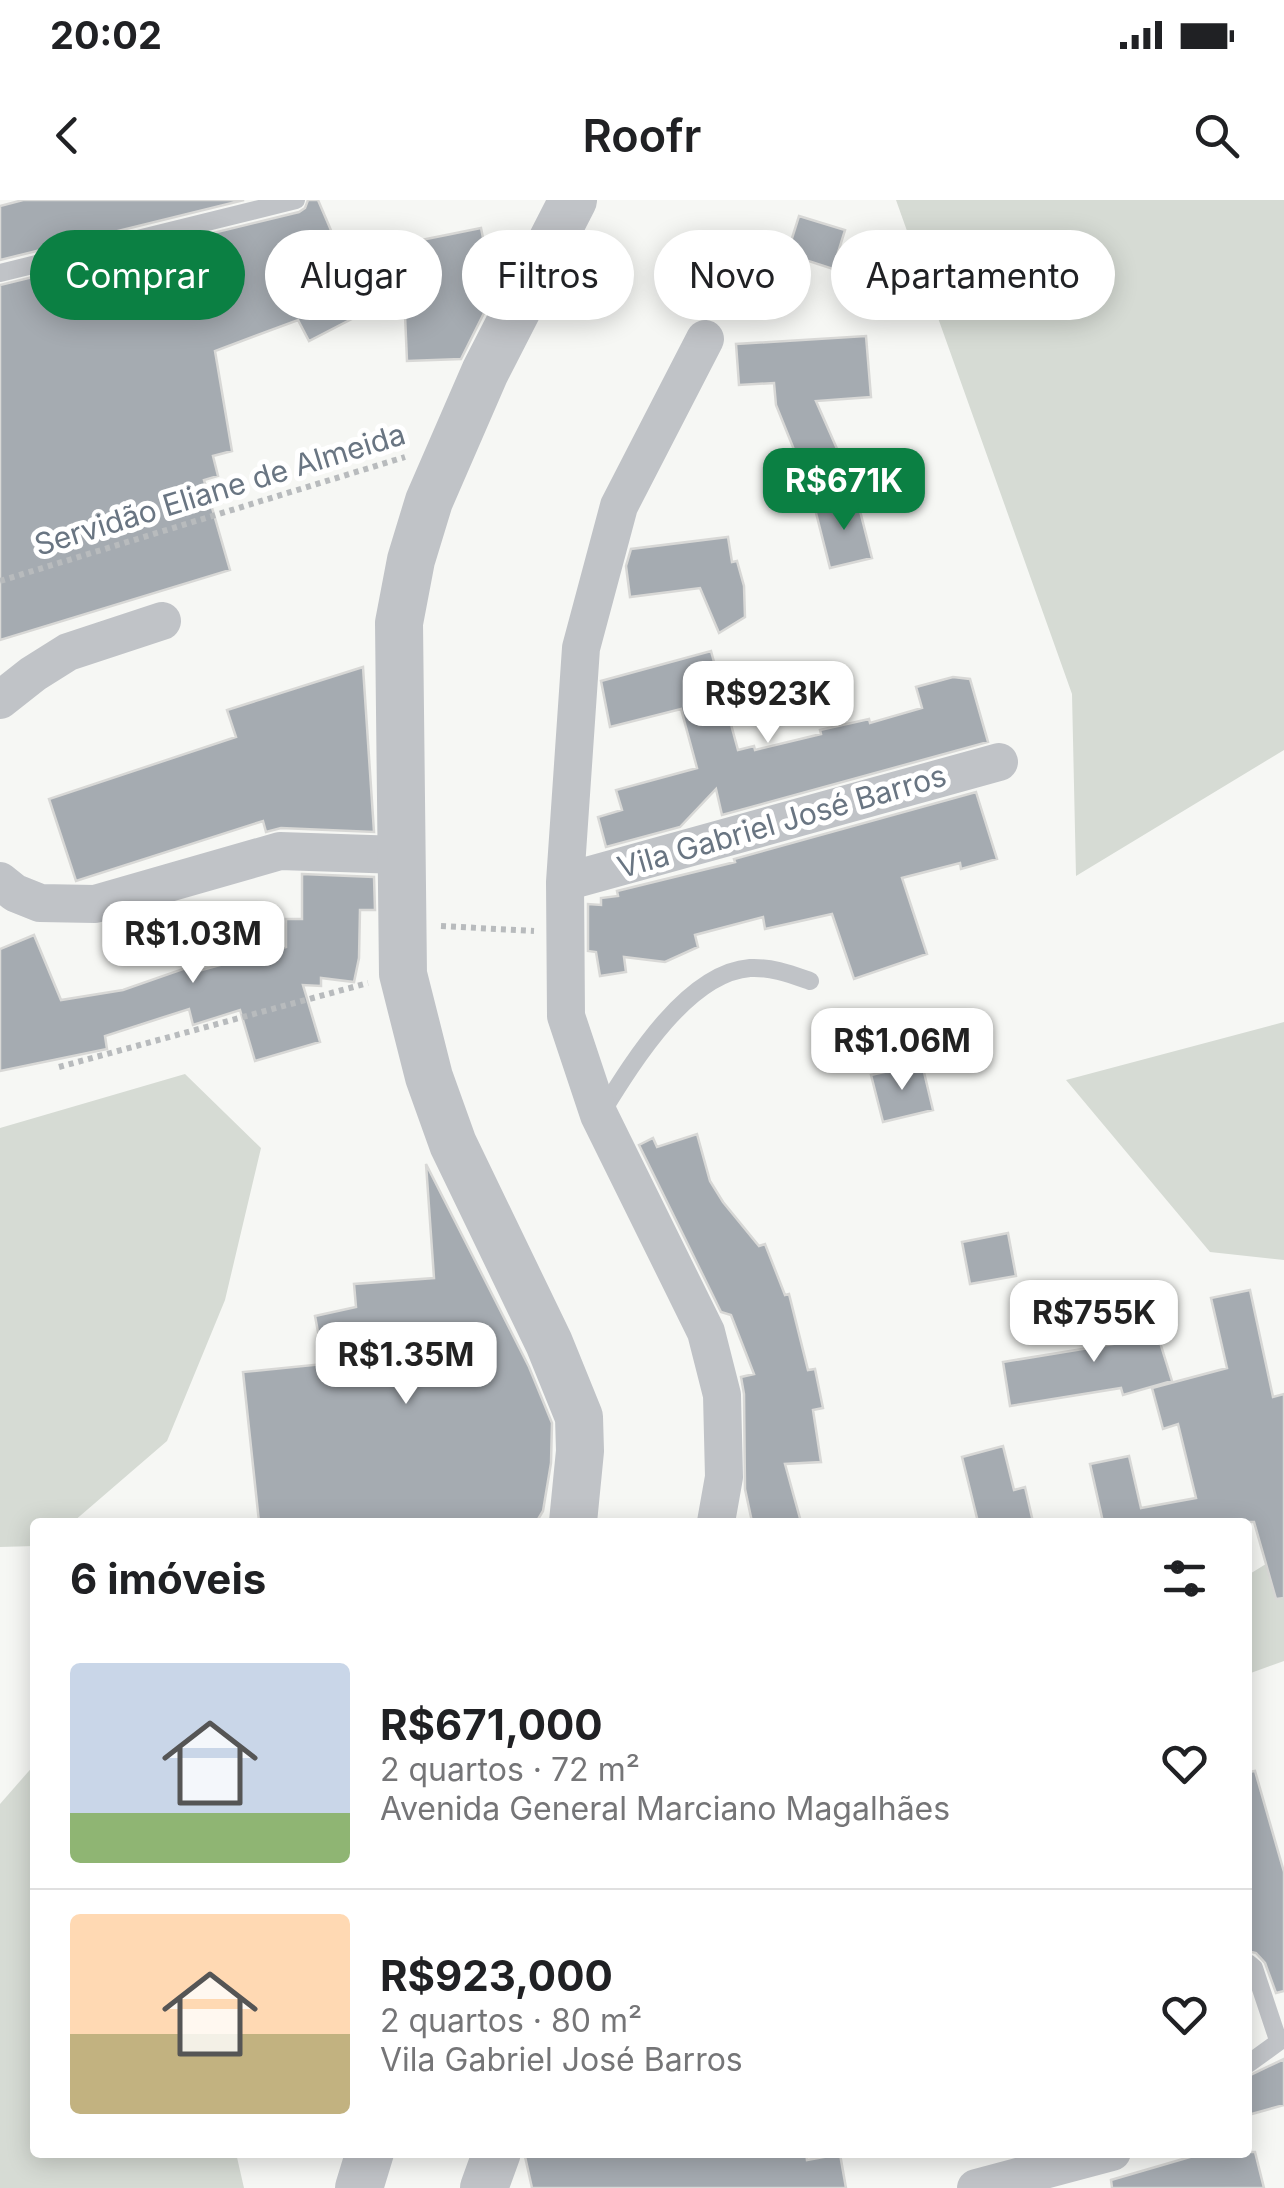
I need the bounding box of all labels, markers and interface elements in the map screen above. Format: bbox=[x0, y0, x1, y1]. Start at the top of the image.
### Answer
text: 20:02 bbox=[50, 12, 162, 58]
icon: back bbox=[40, 108, 95, 163]
text: Roofr bbox=[583, 108, 701, 163]
icon: search bbox=[1189, 108, 1244, 163]
chip: Comprar bbox=[30, 230, 245, 320]
chip: Alugar bbox=[265, 230, 442, 320]
chip: Filtros bbox=[462, 230, 634, 320]
chip: Novo bbox=[654, 230, 811, 320]
chip: Apartamento bbox=[831, 230, 1115, 320]
street label: Servidão Eliane de Almeida bbox=[30, 415, 409, 563]
pin: R$671K bbox=[763, 448, 925, 533]
text: R$671K bbox=[785, 461, 903, 500]
pin: R$923K bbox=[687, 661, 849, 746]
text: R$923K bbox=[705, 674, 831, 713]
street label: Vila Gabriel José Barros bbox=[613, 757, 950, 885]
pin: R$1.03M bbox=[101, 901, 285, 986]
text: R$1.03M bbox=[124, 914, 262, 953]
pin: R$1.06M bbox=[810, 1008, 994, 1093]
text: R$1.06M bbox=[833, 1021, 971, 1060]
pin: R$755K bbox=[1013, 1280, 1175, 1365]
text: R$755K bbox=[1032, 1293, 1156, 1332]
pin: R$1.35M bbox=[314, 1322, 498, 1407]
text: R$1.35M bbox=[338, 1335, 474, 1374]
icon: filters bbox=[1157, 1551, 1212, 1606]
text: 6 imóveis bbox=[70, 1553, 266, 1604]
text: R$671,000 bbox=[380, 1699, 603, 1750]
icon: home bbox=[150, 1703, 270, 1823]
icon: heart bbox=[1157, 1736, 1212, 1791]
text: 2 quartos · 72 m² bbox=[380, 1750, 640, 1789]
text: Avenida General Marciano Magalhães bbox=[380, 1789, 950, 1828]
text: R$923,000 bbox=[380, 1950, 613, 2001]
icon: home bbox=[150, 1954, 270, 2074]
icon: heart bbox=[1157, 1987, 1212, 2042]
text: 2 quartos · 80 m² bbox=[380, 2001, 642, 2040]
text: Vila Gabriel José Barros bbox=[380, 2040, 743, 2079]

